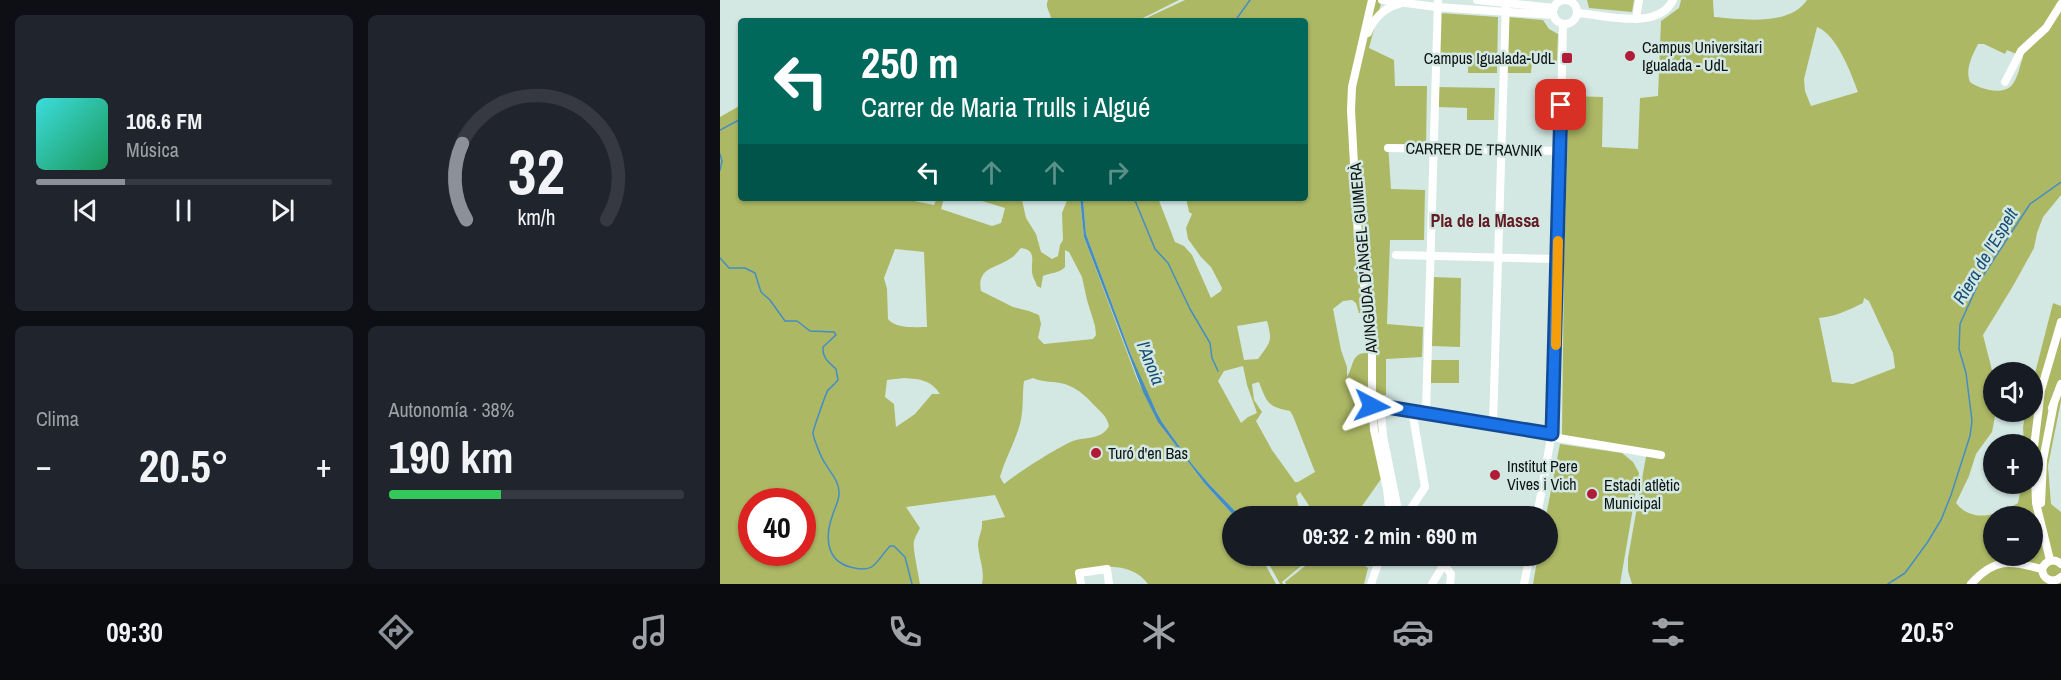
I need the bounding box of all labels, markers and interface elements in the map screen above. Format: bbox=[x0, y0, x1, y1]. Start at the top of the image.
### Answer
text: 250 m bbox=[861, 35, 959, 91]
place label: Campus Universitari Igualada - UdL bbox=[1642, 36, 1762, 76]
icon: left bbox=[762, 42, 840, 120]
place label: Campus Igualada-UdL bbox=[1424, 47, 1556, 69]
marker: Campus Universitari Igualada - UdL bbox=[1623, 49, 1637, 63]
marker: Campus Igualada-UdL bbox=[1560, 51, 1574, 65]
pin bbox=[1535, 79, 1586, 130]
icon: arrive bbox=[1544, 88, 1577, 121]
text: Carrer de Maria Trulls i Algué bbox=[861, 89, 1150, 125]
text: 106.6 FM bbox=[126, 106, 202, 136]
text: 32 bbox=[508, 129, 565, 213]
text: Música bbox=[126, 136, 179, 163]
street label: CARRER DE TRAVNIK bbox=[1406, 137, 1543, 161]
icon: left bbox=[912, 156, 945, 189]
icon: ahead bbox=[975, 156, 1008, 189]
icon: ahead bbox=[1038, 156, 1071, 189]
icon: right bbox=[1101, 156, 1134, 189]
street label: AVINGUDA D'ÀNGEL GUIMERÀ bbox=[1344, 161, 1382, 355]
icon: previous bbox=[69, 194, 102, 227]
icon: pause bbox=[167, 194, 200, 227]
icon: next bbox=[266, 194, 299, 227]
text: km/h bbox=[517, 203, 555, 232]
water label: Riera de l'Espelt bbox=[1947, 203, 2024, 309]
district label: Pla de la Massa bbox=[1430, 208, 1540, 233]
water label: l'Anoia bbox=[1131, 338, 1171, 388]
map controls bbox=[1983, 362, 2043, 566]
button: sound bbox=[1983, 362, 2043, 422]
position arrow bbox=[1340, 374, 1404, 438]
text: Autonomía · 38% bbox=[389, 396, 514, 423]
text: Clima bbox=[36, 405, 79, 432]
text: 190 km bbox=[389, 426, 514, 487]
button: + bbox=[1983, 434, 2043, 494]
text: 20.5° bbox=[139, 435, 229, 496]
place label: Turó d'en Bas bbox=[1108, 442, 1188, 464]
text: − bbox=[36, 443, 52, 487]
text: + bbox=[316, 443, 331, 487]
marker: Turó d'en Bas bbox=[1089, 446, 1103, 460]
place label: Institut Pere Vives i Vich bbox=[1507, 455, 1578, 495]
marker: Institut Pere Vives i Vich bbox=[1488, 468, 1502, 482]
place label: Estadi atlètic Municipal bbox=[1604, 474, 1680, 514]
marker: Estadi atlètic Municipal bbox=[1585, 487, 1599, 501]
speed limit sign: 40 bbox=[738, 488, 816, 566]
button: − bbox=[1983, 506, 2043, 566]
text: 09:32 · 2 min · 690 m bbox=[1303, 521, 1477, 551]
icon: directions bbox=[375, 611, 417, 653]
icon: music bbox=[629, 611, 671, 653]
icon: phone bbox=[884, 611, 926, 653]
icon: climate bbox=[1138, 611, 1180, 653]
icon: car bbox=[1392, 611, 1434, 653]
icon: filters bbox=[1647, 611, 1689, 653]
text: 09:30 bbox=[106, 614, 163, 650]
text: 20.5° bbox=[1901, 614, 1955, 650]

